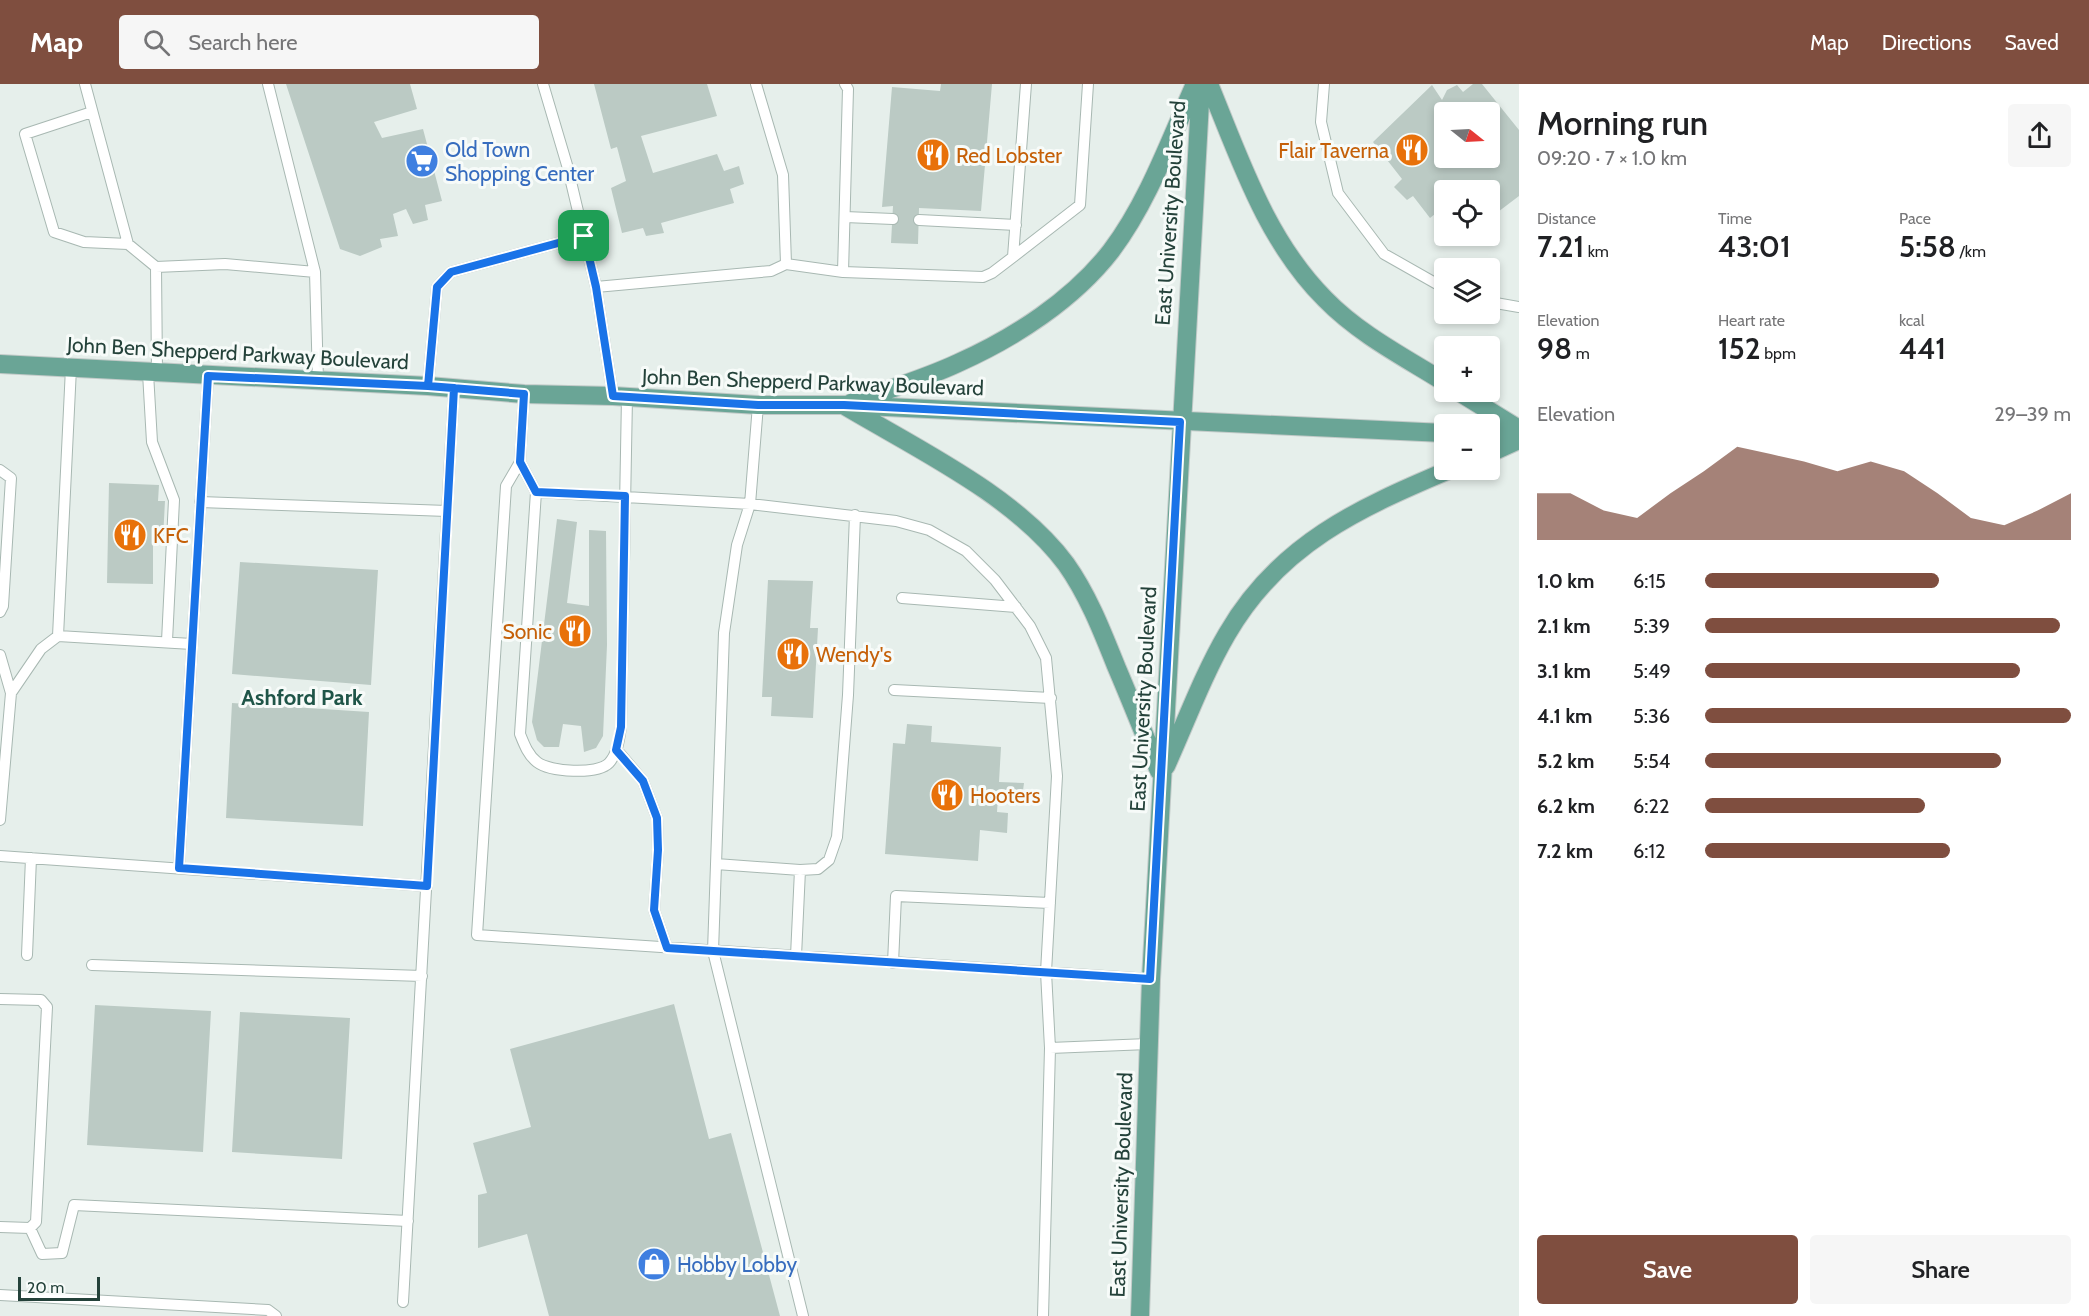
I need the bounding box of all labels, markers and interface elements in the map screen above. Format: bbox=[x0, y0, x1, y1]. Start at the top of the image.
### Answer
search box bbox=[119, 15, 539, 69]
text: Map bbox=[30, 25, 83, 59]
icon: search bbox=[140, 26, 173, 59]
text: Search here bbox=[188, 29, 297, 56]
text: Map bbox=[1810, 30, 1849, 55]
text: Directions bbox=[1882, 30, 1971, 55]
text: Saved bbox=[2004, 30, 2059, 55]
street label: East University Boulevard bbox=[1150, 100, 1190, 326]
north arrow bbox=[1434, 102, 1500, 168]
map controls bbox=[1434, 102, 1500, 480]
text: Morning run bbox=[1537, 103, 1708, 143]
button: share bbox=[2008, 104, 2071, 167]
restaurant icon: Flair Taverna bbox=[1394, 132, 1430, 168]
place label: Old Town Shopping Center bbox=[445, 137, 595, 186]
restaurant icon: Red Lobster bbox=[915, 137, 951, 173]
place label: Flair Taverna bbox=[1278, 138, 1389, 163]
supermarket icon: Old Town Shopping Center bbox=[404, 143, 440, 179]
place label: Red Lobster bbox=[956, 143, 1062, 168]
text: 09:20 · 7 × 1.0 km bbox=[1537, 146, 1687, 170]
button: locate bbox=[1434, 180, 1500, 246]
text: Distance bbox=[1537, 209, 1596, 228]
text: Time bbox=[1718, 209, 1752, 228]
text: Pace bbox=[1899, 209, 1931, 228]
pin bbox=[558, 210, 609, 261]
icon: arrive bbox=[567, 219, 600, 252]
text: 7.21 bbox=[1537, 228, 1584, 265]
text: 43:01 bbox=[1718, 228, 1791, 265]
text: 5:58 bbox=[1899, 228, 1956, 265]
text: km bbox=[1584, 242, 1609, 261]
text: /km bbox=[1956, 242, 1986, 261]
button: layers bbox=[1434, 258, 1500, 324]
text: Elevation bbox=[1537, 311, 1600, 330]
text: Heart rate bbox=[1718, 311, 1785, 330]
text: kcal bbox=[1899, 311, 1925, 330]
text: 98 bbox=[1537, 330, 1572, 367]
text: 152 bbox=[1718, 330, 1761, 367]
text: 441 bbox=[1899, 330, 1946, 367]
street label: John Ben Shepperd Parkway Boulevard bbox=[65, 332, 410, 374]
button: + bbox=[1434, 336, 1500, 402]
text: m bbox=[1572, 344, 1590, 363]
text: bpm bbox=[1761, 344, 1796, 363]
street label: John Ben Shepperd Parkway Boulevard bbox=[641, 364, 984, 400]
text: Elevation bbox=[1537, 402, 1615, 426]
text: 29–39 m bbox=[1994, 402, 2071, 426]
button: − bbox=[1434, 414, 1500, 480]
restaurant icon: KFC bbox=[112, 517, 148, 553]
place label: KFC bbox=[153, 523, 189, 548]
text: 1.0 km bbox=[1537, 569, 1594, 593]
text: 6:15 bbox=[1633, 569, 1666, 593]
street label: East University Boulevard bbox=[1125, 586, 1161, 812]
restaurant icon: Sonic bbox=[557, 613, 593, 649]
text: 2.1 km bbox=[1537, 614, 1591, 638]
text: 5:39 bbox=[1633, 614, 1670, 638]
place label: Sonic bbox=[502, 619, 552, 644]
restaurant icon: Wendy's bbox=[775, 636, 811, 672]
place label: Wendy's bbox=[816, 642, 892, 667]
text: 3.1 km bbox=[1537, 659, 1591, 683]
text: 5:49 bbox=[1633, 659, 1671, 683]
district label: Ashford Park bbox=[241, 684, 363, 711]
text: 4.1 km bbox=[1537, 704, 1592, 728]
text: 5:36 bbox=[1633, 704, 1670, 728]
text: 5.2 km bbox=[1537, 749, 1594, 773]
text: 5:54 bbox=[1633, 749, 1670, 773]
restaurant icon: Hooters bbox=[929, 777, 965, 813]
place label: Hooters bbox=[970, 783, 1041, 808]
text: 6.2 km bbox=[1537, 794, 1595, 818]
text: 6:22 bbox=[1633, 794, 1669, 818]
text: 7.2 km bbox=[1537, 839, 1593, 863]
text: 6:12 bbox=[1633, 839, 1666, 863]
street label: East University Boulevard bbox=[1105, 1072, 1137, 1298]
button: Save bbox=[1537, 1235, 1798, 1304]
button: Share bbox=[1810, 1235, 2071, 1304]
shop icon: Hobby Lobby bbox=[636, 1246, 672, 1282]
place label: Hobby Lobby bbox=[677, 1252, 797, 1277]
scale bar bbox=[18, 1274, 100, 1302]
text: 20 m bbox=[27, 1278, 64, 1297]

